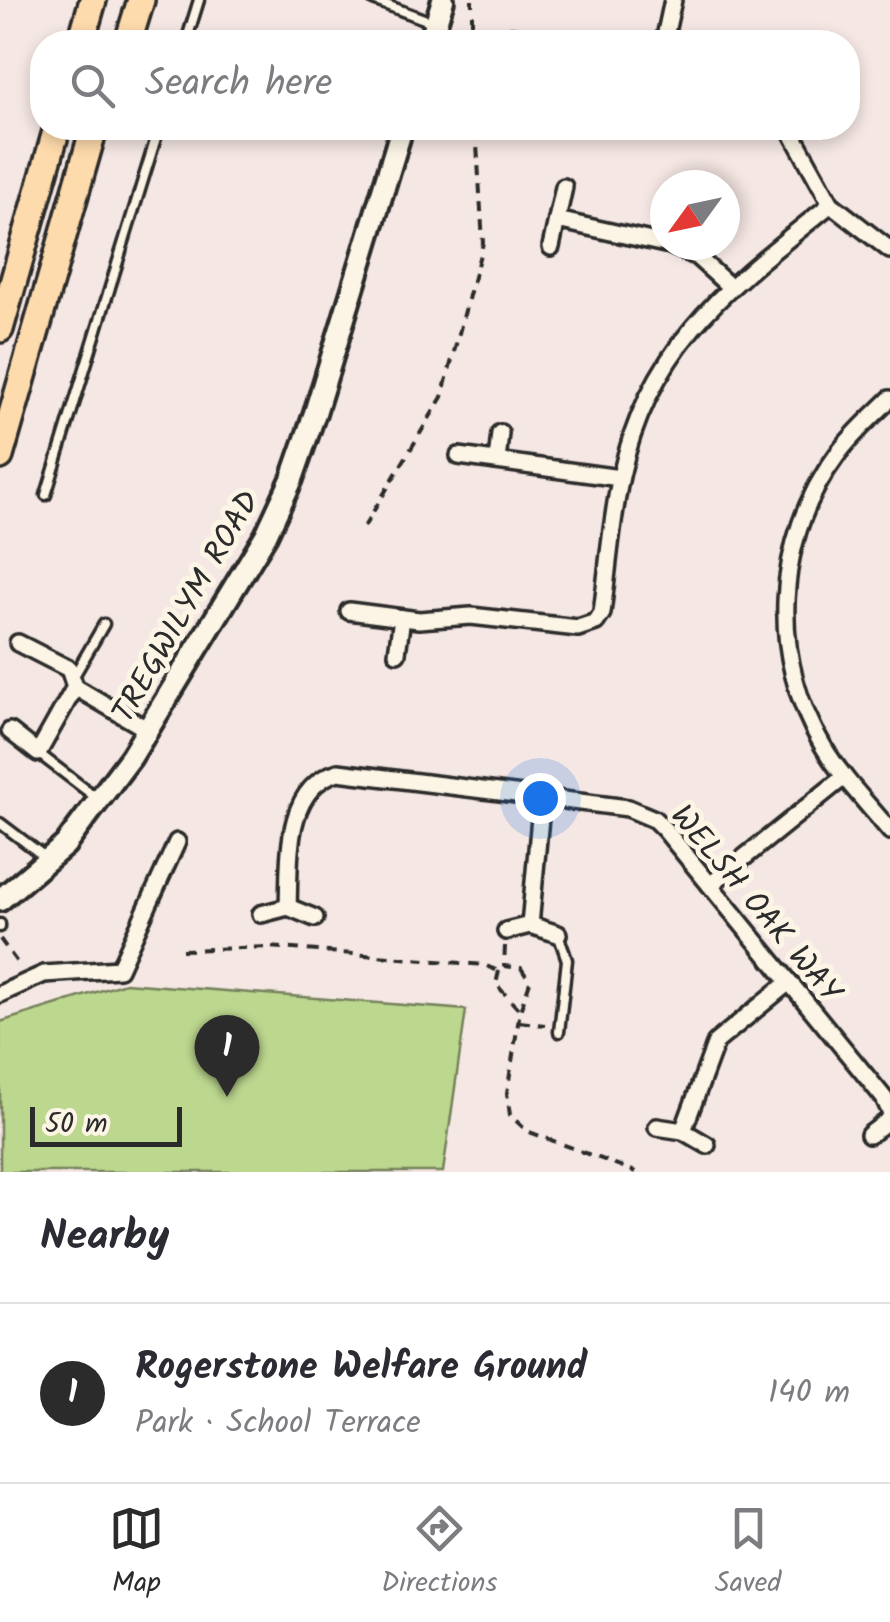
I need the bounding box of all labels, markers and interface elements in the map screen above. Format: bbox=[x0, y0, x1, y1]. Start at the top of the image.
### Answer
search box bbox=[30, 30, 860, 140]
text: Search here bbox=[145, 55, 332, 115]
icon: search bbox=[65, 58, 120, 113]
north arrow bbox=[650, 170, 740, 260]
street label: TREGWILYM ROAD bbox=[100, 481, 275, 733]
your location bbox=[515, 773, 566, 824]
street label: WELSH OAK WAY bbox=[656, 794, 855, 1017]
pin: 1 bbox=[194, 1014, 260, 1097]
scale bar bbox=[30, 1102, 182, 1146]
text: 50 m bbox=[45, 1102, 108, 1147]
text: Nearby bbox=[40, 1204, 169, 1271]
text: Rogerstone Welfare Ground bbox=[135, 1338, 587, 1398]
text: 1 bbox=[68, 1368, 77, 1419]
text: 140 m bbox=[768, 1368, 850, 1419]
text: Park · School Terrace bbox=[135, 1398, 421, 1449]
tab: Map bbox=[109, 1501, 164, 1606]
tab: Directions bbox=[381, 1501, 497, 1606]
tab: Saved bbox=[715, 1501, 781, 1606]

